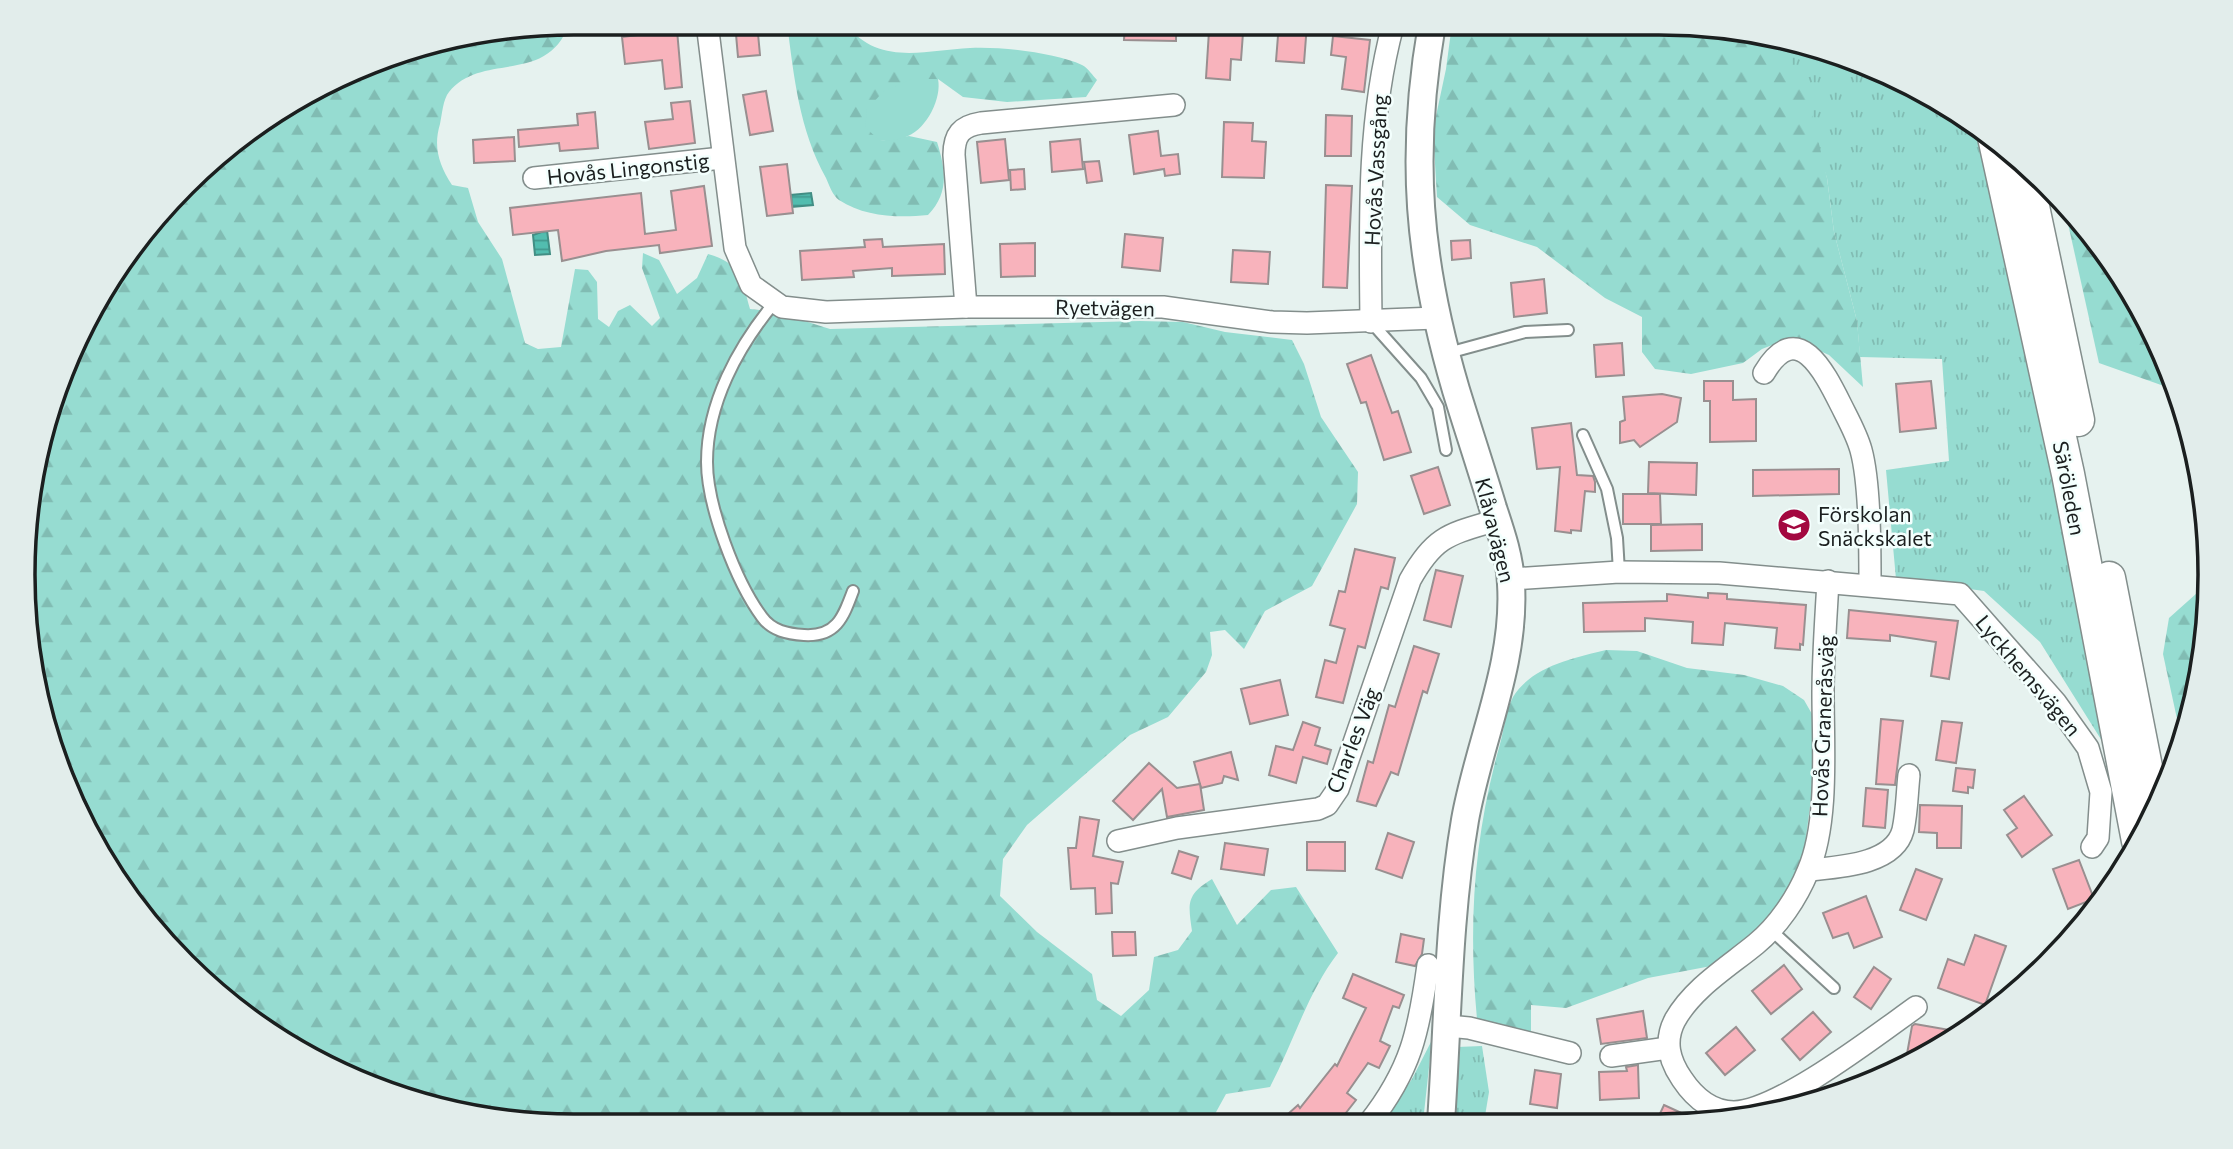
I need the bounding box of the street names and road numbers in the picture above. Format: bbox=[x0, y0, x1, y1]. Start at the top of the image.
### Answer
street label: Hovås Vassgång bbox=[1359, 94, 1391, 246]
street label: Hovås Lingonstig bbox=[546, 147, 710, 189]
street label: Ryetvägen bbox=[1055, 294, 1155, 320]
street label: Säröleden bbox=[2049, 439, 2091, 537]
street label: Klåvavägen bbox=[1471, 475, 1521, 585]
street label: Lyckhemsvägen bbox=[1971, 609, 2087, 741]
street label: Hovås Graneråsväg bbox=[1806, 635, 1838, 817]
street label: Charles Väg bbox=[1320, 684, 1384, 796]

